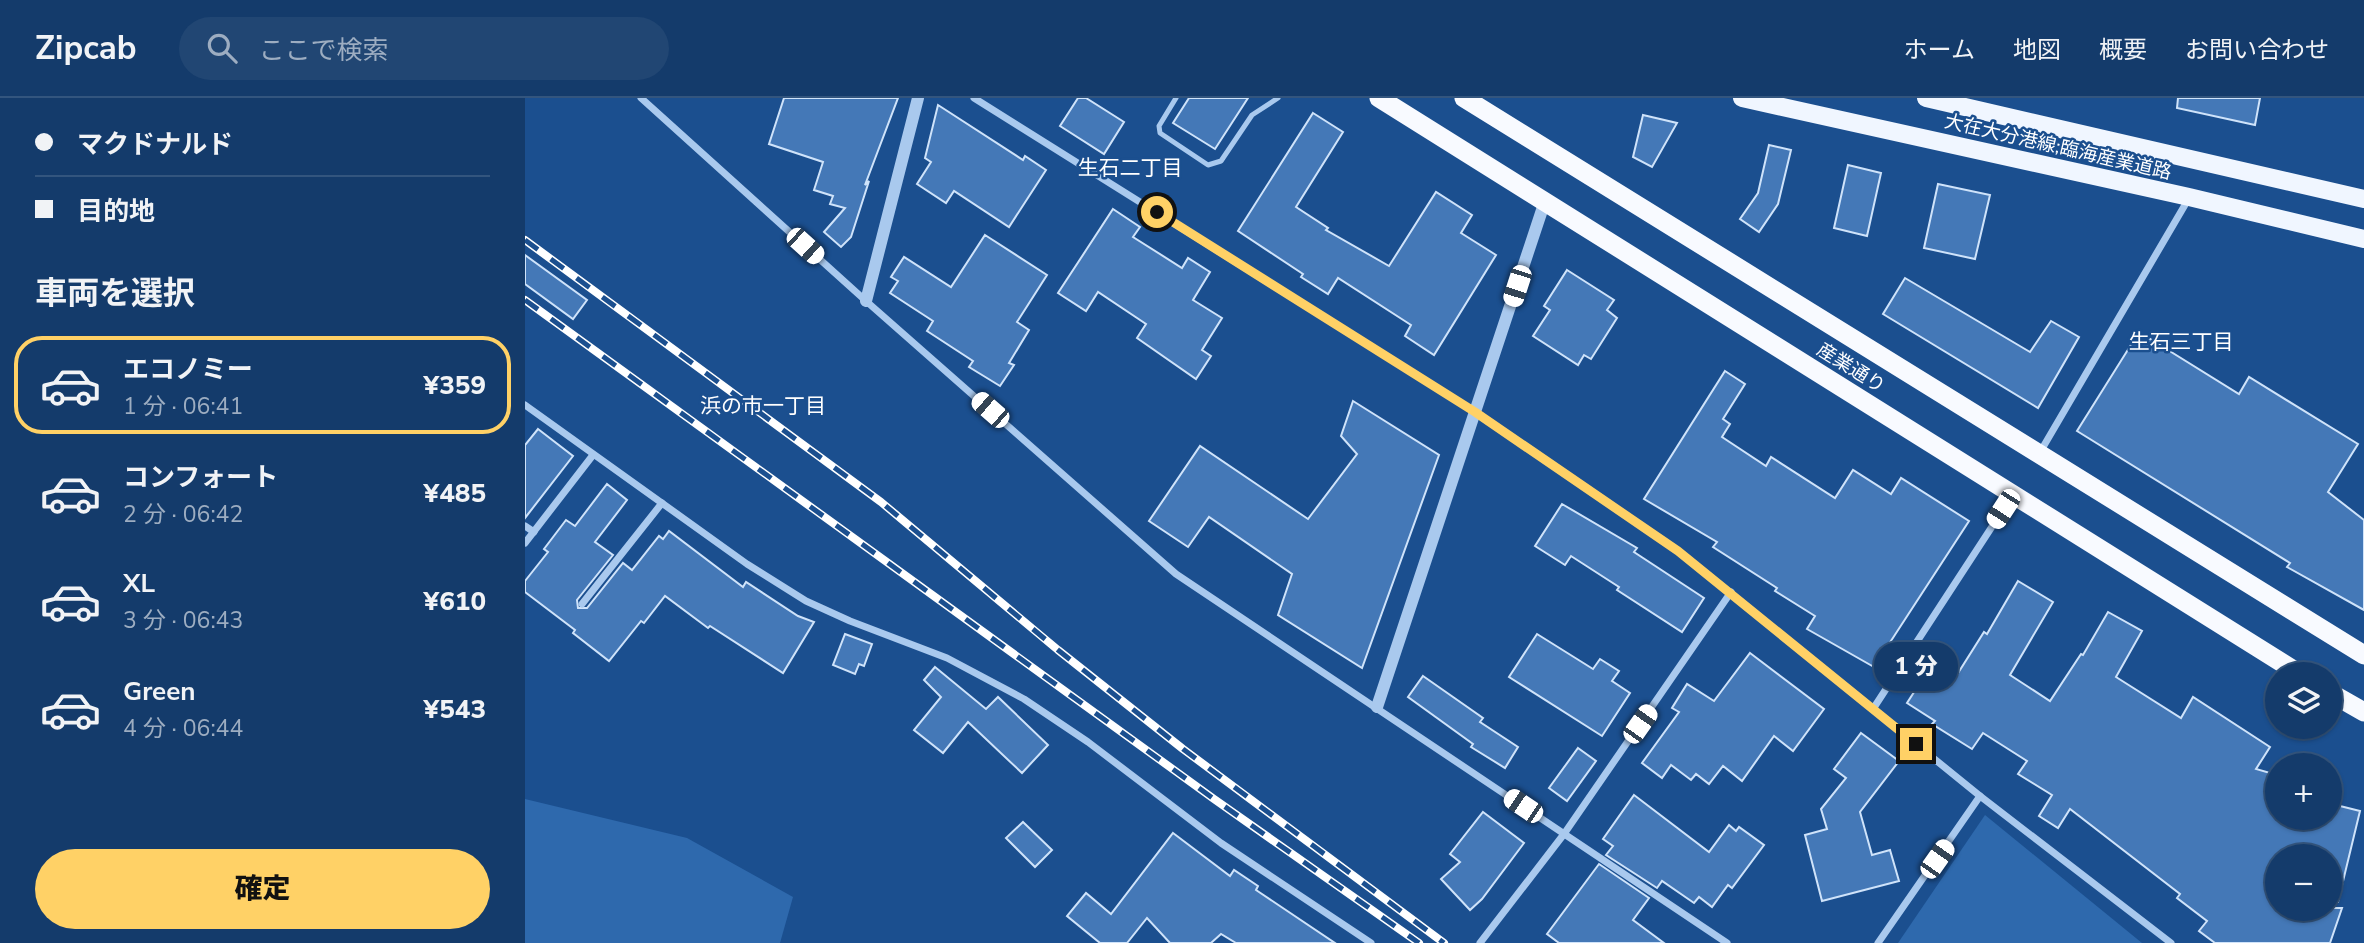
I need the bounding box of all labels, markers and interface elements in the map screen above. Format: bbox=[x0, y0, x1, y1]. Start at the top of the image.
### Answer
search box bbox=[179, 17, 669, 80]
text: Zipcab bbox=[35, 26, 137, 71]
icon: search bbox=[203, 29, 241, 67]
text: ここで検索 bbox=[259, 33, 389, 68]
text: ホーム bbox=[1904, 34, 1975, 66]
text: 地図 bbox=[2013, 34, 2061, 66]
text: 概要 bbox=[2099, 34, 2147, 66]
text: お問い合わせ bbox=[2185, 34, 2329, 66]
street label: 大在大分港線;臨海産業道路 bbox=[1942, 108, 2174, 186]
text: マクドナルド bbox=[77, 127, 233, 162]
district label: 生石二丁目 bbox=[1078, 154, 1183, 182]
text: 目的地 bbox=[77, 194, 155, 229]
route start bbox=[1141, 196, 1173, 228]
car bbox=[783, 224, 828, 268]
car bbox=[1501, 263, 1534, 309]
text: 車両を選択 bbox=[35, 272, 195, 315]
district label: 生石三丁目 bbox=[2129, 328, 2234, 356]
street label: 産業通り bbox=[1812, 337, 1890, 399]
text: エコノミー bbox=[123, 352, 253, 387]
icon: car bbox=[39, 354, 102, 417]
text: ¥359 bbox=[424, 368, 486, 403]
car bbox=[968, 388, 1013, 432]
text: 1 分 · 06:41 bbox=[123, 391, 243, 422]
district label: 浜の市一丁目 bbox=[700, 392, 826, 420]
text: コンフォート bbox=[123, 460, 278, 495]
icon: car bbox=[39, 462, 102, 525]
text: ¥485 bbox=[424, 476, 486, 511]
car bbox=[1983, 486, 2024, 532]
text: 2 分 · 06:42 bbox=[123, 499, 243, 530]
text: XL bbox=[123, 566, 155, 601]
icon: car bbox=[39, 570, 102, 633]
text: ¥610 bbox=[424, 584, 486, 619]
text: 3 分 · 06:43 bbox=[123, 605, 243, 636]
callout: 1 分 bbox=[1874, 642, 1958, 692]
text: 1 分 bbox=[1894, 651, 1938, 682]
map controls bbox=[2265, 662, 2342, 921]
button: layers bbox=[2265, 662, 2342, 739]
text: Green bbox=[123, 674, 196, 709]
icon: car bbox=[39, 678, 102, 741]
text: ¥543 bbox=[424, 692, 486, 727]
car bbox=[1620, 701, 1661, 747]
text: 4 分 · 06:44 bbox=[123, 713, 243, 744]
route end bbox=[1900, 728, 1932, 760]
button: + bbox=[2265, 753, 2342, 830]
car bbox=[1500, 786, 1547, 826]
car bbox=[1917, 836, 1958, 882]
button: − bbox=[2265, 844, 2342, 921]
button: 確定 bbox=[35, 849, 490, 929]

